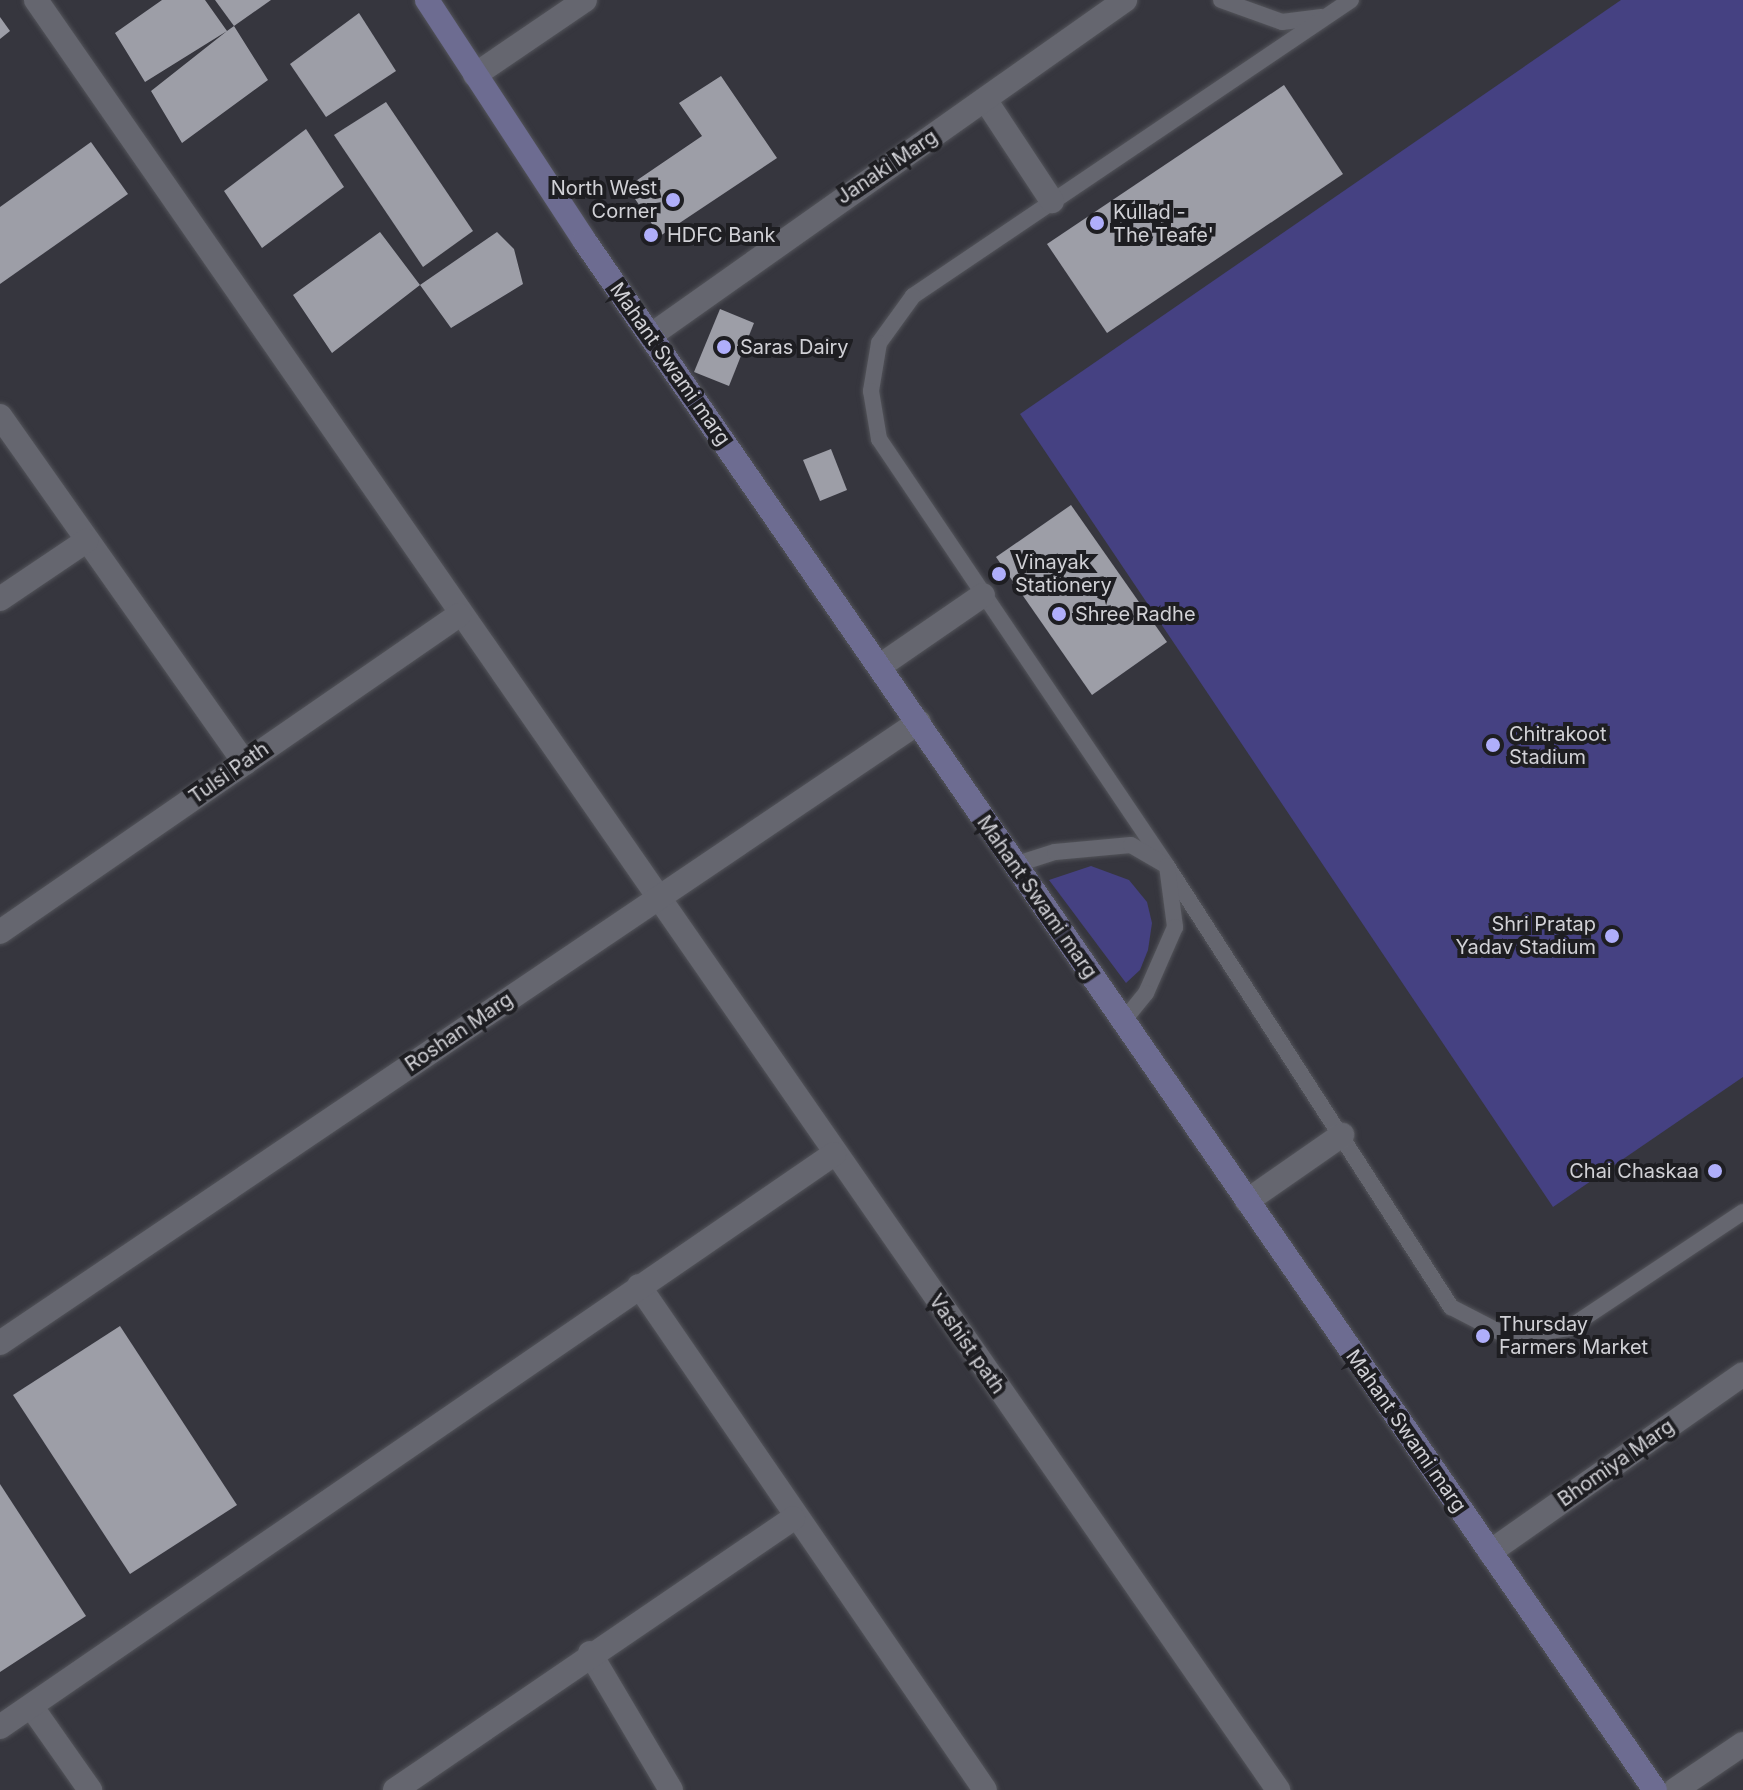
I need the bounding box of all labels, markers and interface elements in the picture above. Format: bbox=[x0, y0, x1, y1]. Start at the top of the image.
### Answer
street label: Janaki Marg bbox=[832, 125, 942, 209]
place label: North West Corner bbox=[551, 176, 657, 223]
marker: North West Corner bbox=[664, 191, 682, 209]
place label: Kullad - The Teafe' bbox=[1113, 200, 1214, 247]
marker: Kullad - The Teafe' bbox=[1088, 214, 1106, 232]
place label: HDFC Bank bbox=[667, 223, 775, 247]
marker: HDFC Bank bbox=[642, 226, 660, 244]
street label: Mahant Swami marg bbox=[605, 278, 735, 450]
place label: Saras Dairy bbox=[740, 335, 849, 359]
marker: Saras Dairy bbox=[715, 338, 733, 356]
place label: Vinayak Stationery bbox=[1015, 550, 1112, 597]
marker: Vinayak Stationery bbox=[990, 565, 1008, 583]
place label: Shree Radhe bbox=[1075, 602, 1196, 626]
marker: Shree Radhe bbox=[1050, 605, 1068, 623]
place label: Chitrakoot Stadium bbox=[1509, 722, 1607, 769]
marker: Chitrakoot Stadium bbox=[1484, 736, 1502, 754]
street label: Tulsi Path bbox=[185, 737, 273, 809]
street label: Mahant Swami marg bbox=[972, 811, 1102, 983]
place label: Shri Pratap Yadav Stadium bbox=[1455, 912, 1596, 959]
marker: Shri Pratap Yadav Stadium bbox=[1603, 927, 1621, 945]
street label: Roshan Marg bbox=[401, 987, 517, 1077]
place label: Chai Chaskaa bbox=[1569, 1159, 1699, 1183]
marker: Chai Chaskaa bbox=[1706, 1162, 1724, 1180]
street label: Vashist path bbox=[924, 1290, 1010, 1398]
place label: Thursday Farmers Market bbox=[1499, 1312, 1648, 1359]
marker: Thursday Farmers Market bbox=[1474, 1327, 1492, 1345]
street label: Mahant Swami marg bbox=[1341, 1345, 1471, 1517]
street label: Bhomiya Marg bbox=[1553, 1414, 1679, 1512]

